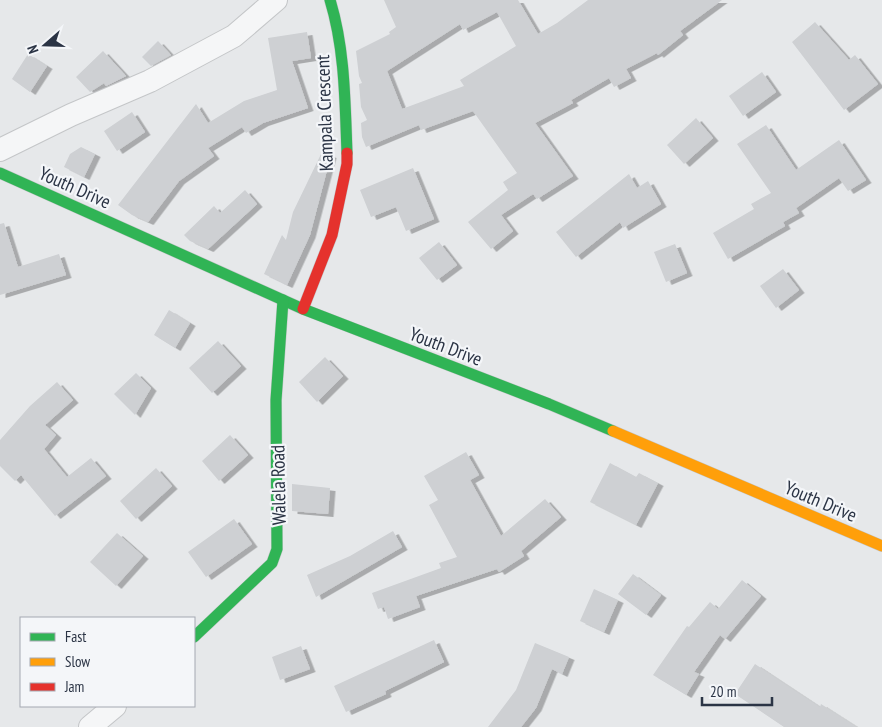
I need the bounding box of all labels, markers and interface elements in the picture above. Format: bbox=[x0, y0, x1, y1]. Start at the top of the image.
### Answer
north arrow bbox=[20, 20, 70, 70]
text: N bbox=[23, 43, 43, 56]
street label: Kampala Crescent bbox=[310, 54, 338, 172]
street label: Youth Drive bbox=[35, 161, 115, 213]
street label: Youth Drive bbox=[406, 321, 486, 371]
street label: Walela Road bbox=[265, 445, 291, 525]
street label: Youth Drive bbox=[781, 475, 861, 527]
legend bbox=[20, 617, 195, 707]
text: Fast bbox=[65, 627, 86, 646]
text: Slow bbox=[65, 652, 90, 671]
scale bar bbox=[702, 674, 772, 706]
text: Jam bbox=[64, 677, 84, 696]
text: 20 m bbox=[710, 682, 736, 701]

